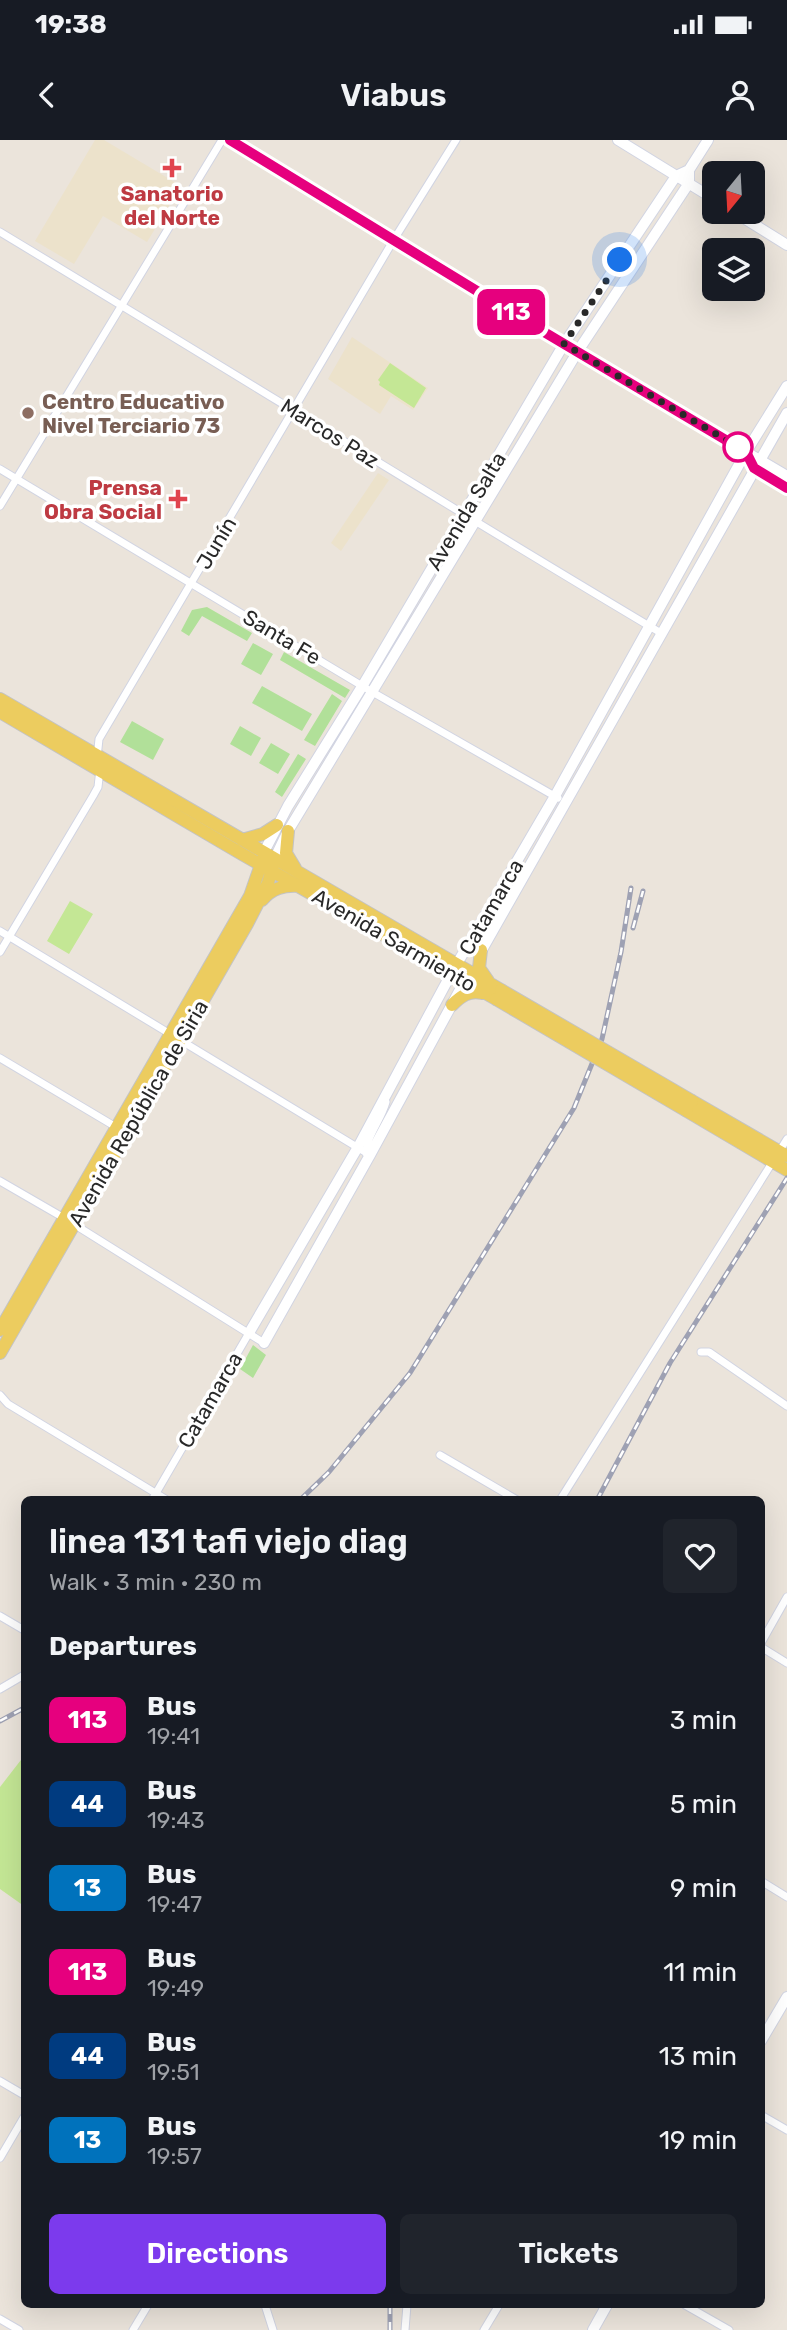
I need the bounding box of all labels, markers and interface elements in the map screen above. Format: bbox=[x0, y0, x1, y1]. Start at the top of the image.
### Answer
text: 19:38 bbox=[35, 9, 107, 40]
icon: back bbox=[28, 76, 66, 114]
text: Viabus bbox=[340, 76, 447, 114]
icon: person bbox=[721, 76, 759, 114]
marker: Sanatorio del Norte bbox=[162, 158, 182, 178]
north arrow bbox=[702, 161, 765, 224]
map controls bbox=[702, 161, 765, 301]
place label: Sanatorio del Norte bbox=[120, 181, 224, 230]
button: layers bbox=[702, 238, 765, 301]
your location bbox=[602, 242, 637, 277]
line badge: 113 bbox=[471, 289, 551, 335]
text: 113 bbox=[491, 298, 531, 326]
place label: Centro Educativo Nivel Terciario 73 bbox=[42, 389, 225, 438]
street label: Marcos Paz bbox=[276, 393, 384, 473]
marker: Centro Educativo Nivel Terciario 73 bbox=[20, 405, 36, 421]
unlabelled marker bbox=[723, 432, 753, 462]
street label: Avenida Salta bbox=[421, 448, 511, 574]
place label: Prensa Obra Social bbox=[44, 475, 162, 524]
marker: Prensa Obra Social bbox=[168, 489, 188, 509]
street label: Junín bbox=[191, 512, 241, 574]
street label: Santa Fe bbox=[239, 604, 325, 670]
street label: Catamarca bbox=[454, 855, 528, 959]
street label: Avenida Sarmiento bbox=[308, 883, 480, 997]
street label: Avenida República de Siria bbox=[63, 995, 213, 1231]
street label: Catamarca bbox=[173, 1348, 247, 1452]
button: heart bbox=[663, 1519, 737, 1593]
text: linea 131 tafi viejo diag bbox=[49, 1522, 408, 1561]
text: Walk · 3 min · 230 m bbox=[49, 1568, 262, 1596]
text: Departures bbox=[49, 1631, 197, 1662]
text: Bus bbox=[147, 1691, 196, 1722]
text: 3 min bbox=[670, 1705, 737, 1736]
text: 113 bbox=[68, 1706, 107, 1734]
text: 19:41 bbox=[147, 1722, 200, 1750]
text: Bus bbox=[147, 1775, 196, 1806]
text: 5 min bbox=[670, 1789, 737, 1820]
text: 44 bbox=[71, 1790, 104, 1818]
text: 19:43 bbox=[147, 1806, 204, 1834]
text: Bus bbox=[147, 1859, 196, 1890]
text: 9 min bbox=[670, 1873, 737, 1904]
text: 13 bbox=[74, 1874, 101, 1902]
text: 19:47 bbox=[147, 1890, 202, 1918]
text: Bus bbox=[147, 1943, 196, 1974]
text: 11 min bbox=[663, 1957, 737, 1988]
text: 113 bbox=[68, 1958, 107, 1986]
text: 19:49 bbox=[147, 1974, 204, 2002]
text: Bus bbox=[147, 2027, 196, 2058]
text: 13 min bbox=[659, 2041, 737, 2072]
text: 44 bbox=[71, 2042, 104, 2070]
text: 19:51 bbox=[147, 2058, 200, 2086]
text: Bus bbox=[147, 2111, 196, 2142]
text: 19 min bbox=[659, 2125, 737, 2156]
text: 13 bbox=[74, 2126, 101, 2154]
text: 19:57 bbox=[147, 2142, 202, 2170]
button: Directions bbox=[49, 2214, 386, 2294]
button: Tickets bbox=[400, 2214, 737, 2294]

